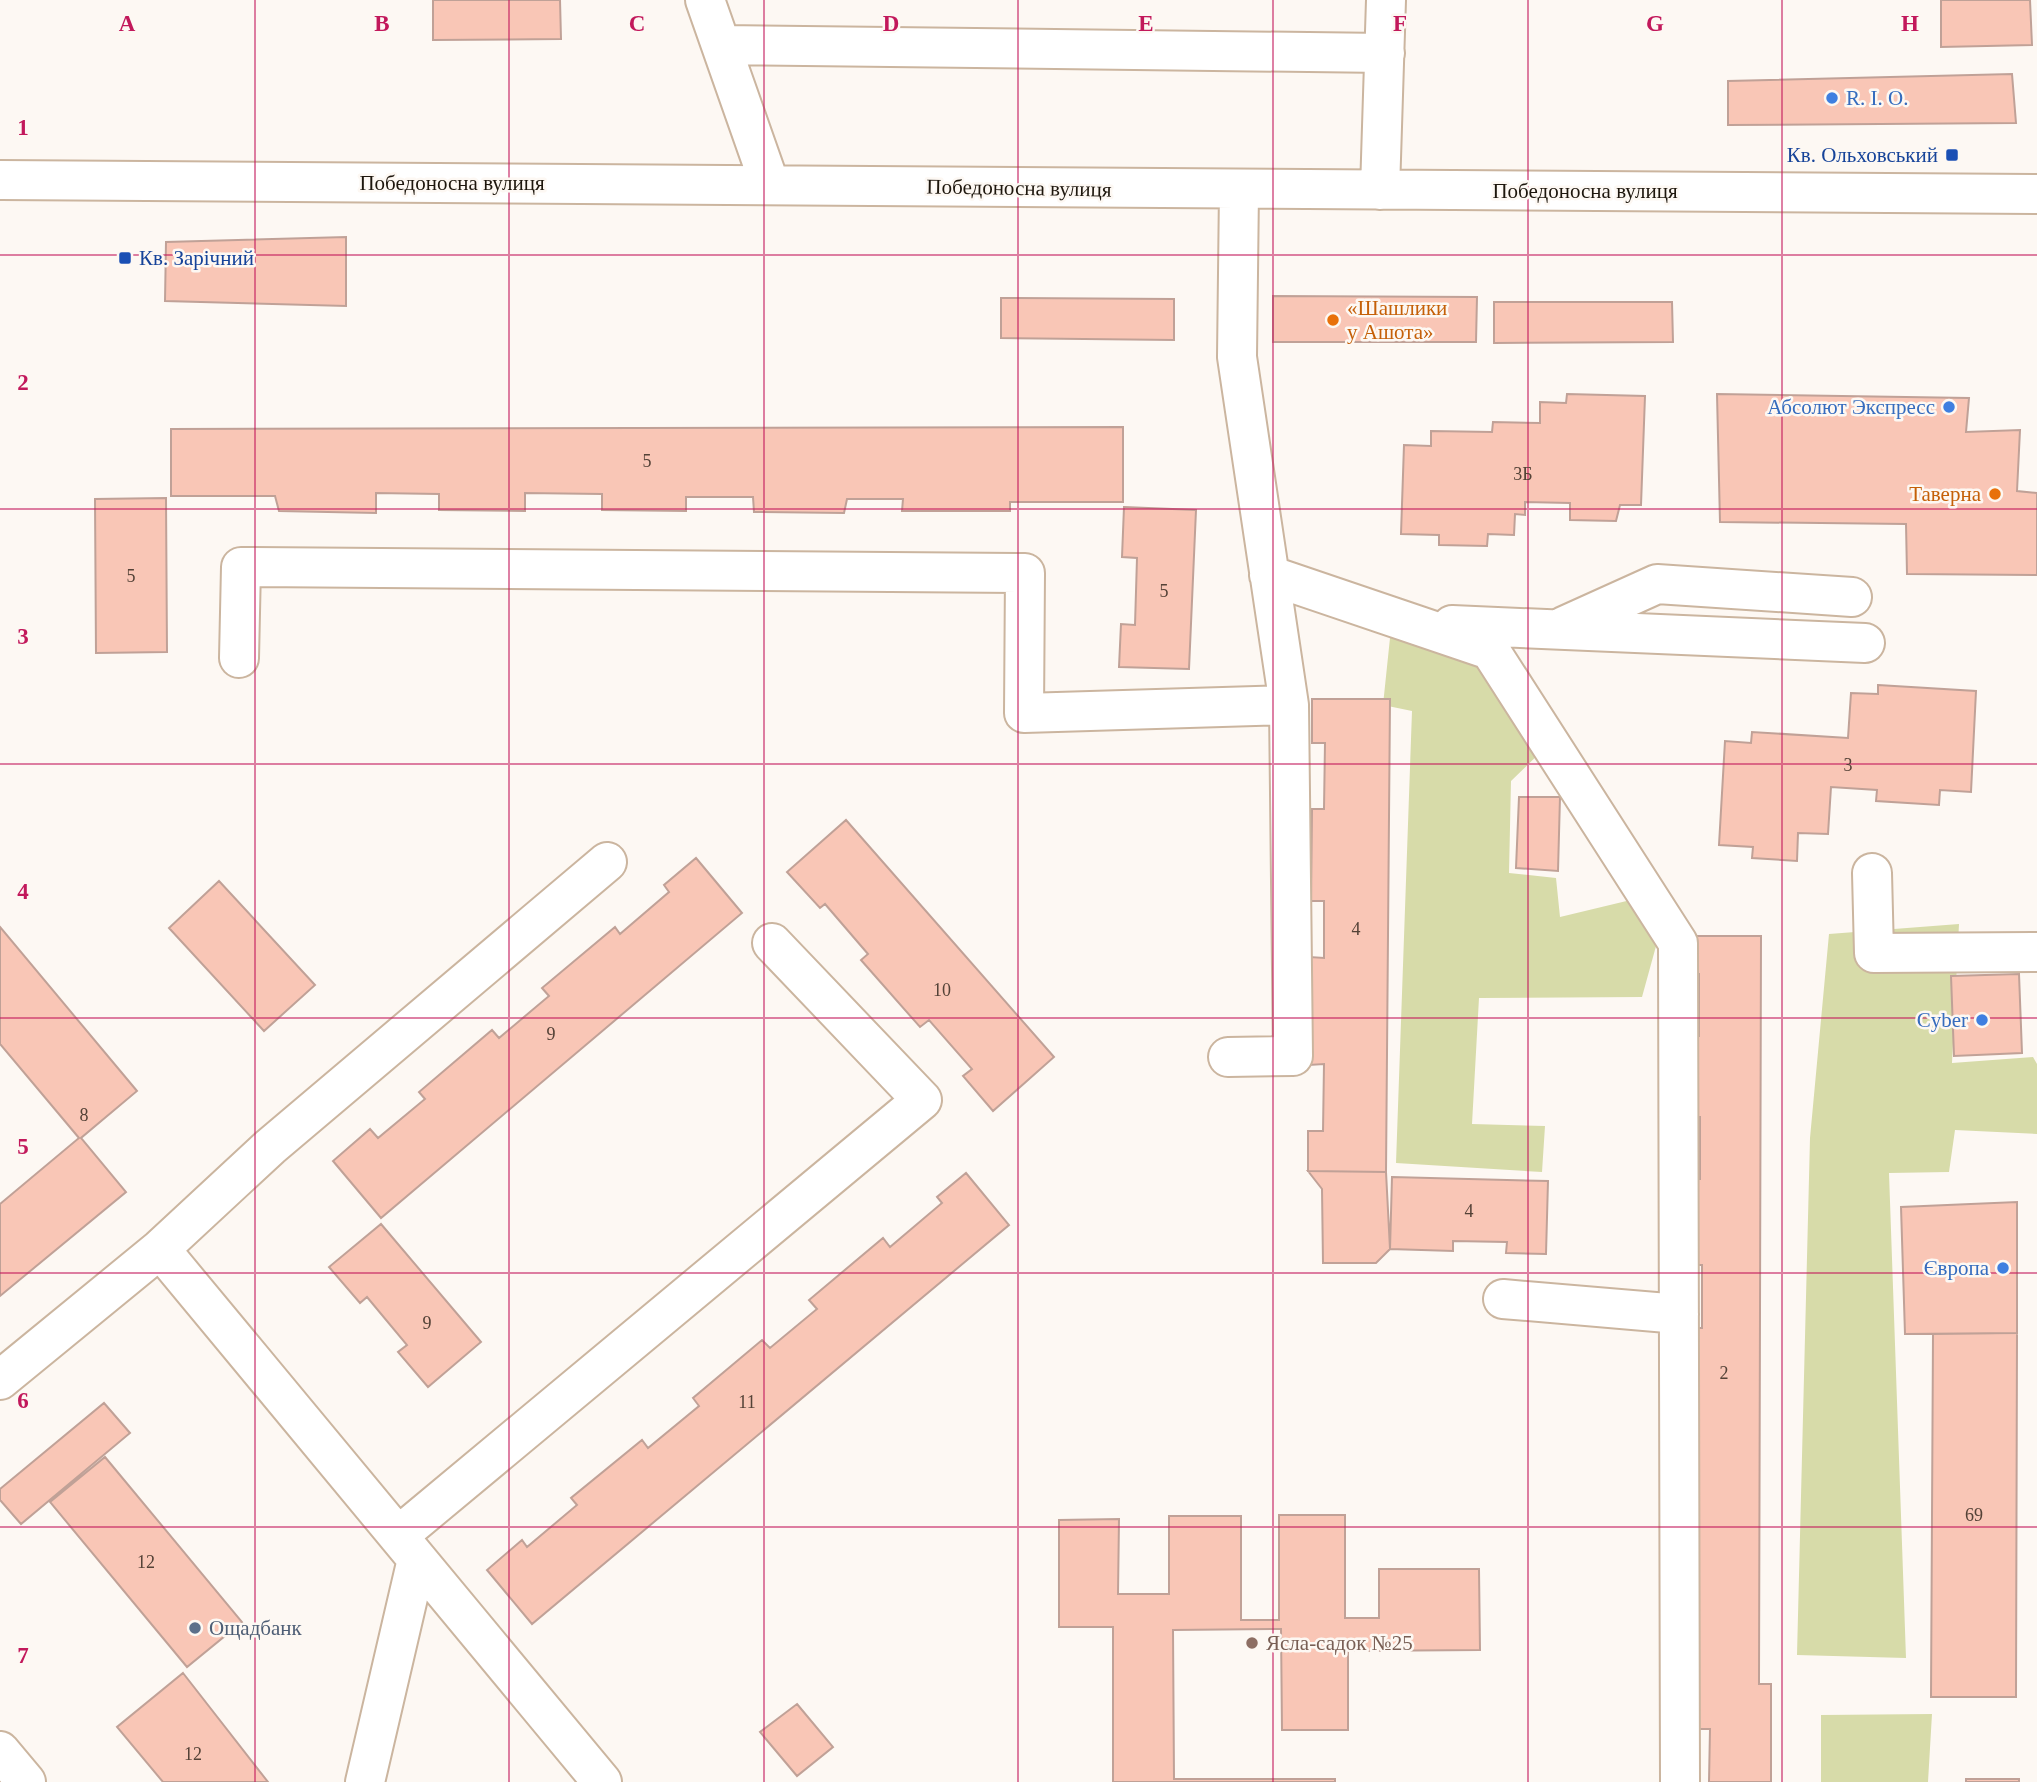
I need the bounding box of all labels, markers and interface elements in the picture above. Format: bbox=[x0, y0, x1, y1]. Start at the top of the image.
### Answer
text: A bbox=[119, 11, 136, 36]
text: B bbox=[374, 11, 390, 36]
text: C bbox=[629, 11, 645, 36]
text: D bbox=[883, 11, 899, 36]
text: E bbox=[1138, 11, 1154, 36]
text: F bbox=[1393, 11, 1407, 36]
text: G bbox=[1646, 11, 1664, 36]
text: H bbox=[1901, 11, 1919, 36]
place label: R. I. O. bbox=[1846, 86, 1908, 110]
marker: R. I. O. bbox=[1824, 90, 1840, 106]
text: 1 bbox=[17, 115, 29, 140]
place label: Кв. Ольховський bbox=[1787, 143, 1938, 167]
marker: Кв. Ольховський bbox=[1944, 147, 1960, 163]
street label: Победоносна вулиця bbox=[359, 171, 545, 195]
street label: Победоносна вулиця bbox=[926, 174, 1112, 202]
street label: Победоносна вулиця bbox=[1492, 179, 1678, 203]
place label: Кв. Зарічний bbox=[139, 246, 254, 270]
marker: Кв. Зарічний bbox=[117, 250, 133, 266]
place label: «Шашлики у Ашота» bbox=[1347, 296, 1447, 344]
marker: «Шашлики у Ашота» bbox=[1325, 312, 1341, 328]
text: 2 bbox=[17, 370, 29, 395]
place label: Абсолют Экспресс bbox=[1767, 395, 1935, 419]
marker: Абсолют Экспресс bbox=[1941, 399, 1957, 415]
house number: 5 bbox=[643, 451, 652, 471]
house number: 3Б bbox=[1513, 464, 1533, 484]
place label: Таверна bbox=[1909, 482, 1982, 506]
marker: Таверна bbox=[1987, 486, 2003, 502]
house number: 5 bbox=[127, 566, 136, 586]
house number: 5 bbox=[1160, 581, 1169, 601]
text: 3 bbox=[17, 624, 29, 649]
house number: 3 bbox=[1844, 755, 1853, 775]
text: 4 bbox=[17, 879, 29, 904]
house number: 4 bbox=[1352, 919, 1361, 939]
house number: 10 bbox=[933, 980, 951, 1000]
place label: Cyber bbox=[1917, 1008, 1968, 1032]
marker: Cyber bbox=[1974, 1012, 1990, 1028]
house number: 9 bbox=[547, 1024, 556, 1044]
house number: 8 bbox=[80, 1105, 89, 1125]
text: 5 bbox=[17, 1134, 29, 1159]
house number: 4 bbox=[1465, 1201, 1474, 1221]
place label: Європа bbox=[1924, 1256, 1990, 1280]
marker: Європа bbox=[1995, 1260, 2011, 1276]
house number: 9 bbox=[423, 1313, 432, 1333]
house number: 2 bbox=[1720, 1363, 1729, 1383]
text: 6 bbox=[17, 1388, 29, 1413]
house number: 11 bbox=[738, 1392, 756, 1412]
house number: 69 bbox=[1965, 1505, 1983, 1525]
house number: 12 bbox=[137, 1552, 155, 1572]
place label: Ощадбанк bbox=[209, 1616, 303, 1640]
marker: Ощадбанк bbox=[187, 1620, 203, 1636]
place label: Ясла-садок №25 bbox=[1266, 1631, 1413, 1655]
marker: Ясла-садок №25 bbox=[1244, 1635, 1260, 1651]
text: 7 bbox=[17, 1643, 29, 1668]
house number: 12 bbox=[184, 1744, 202, 1764]

